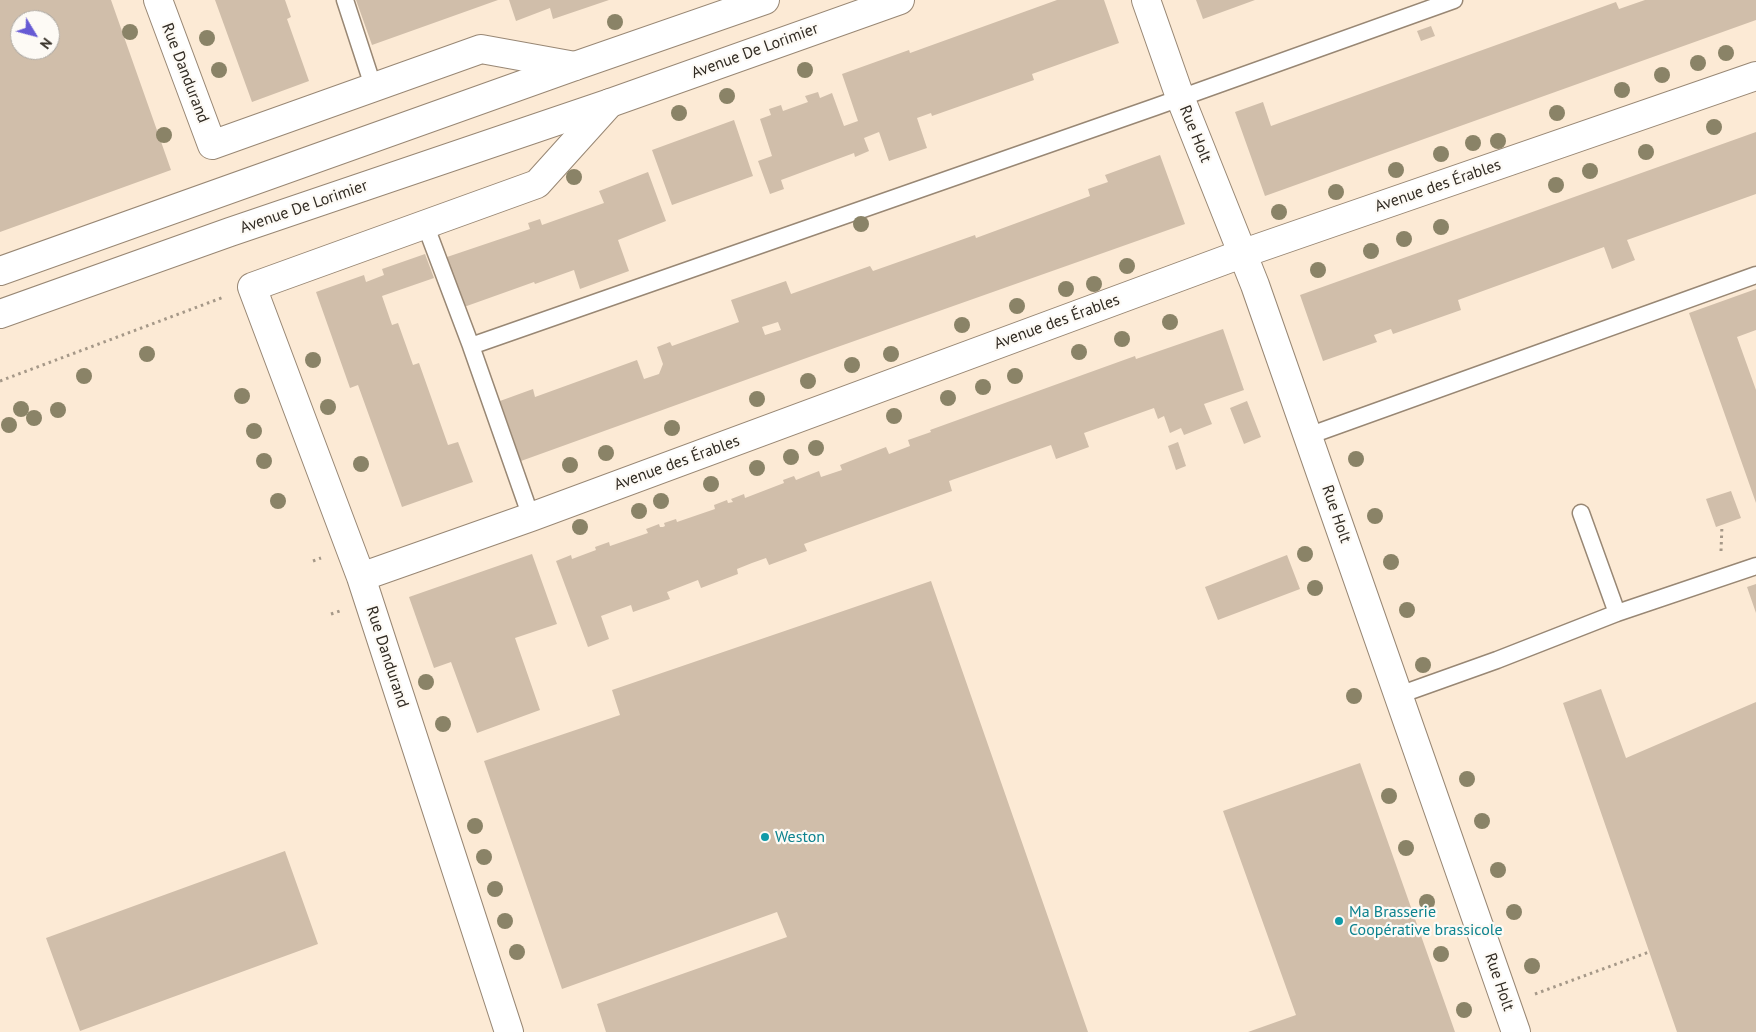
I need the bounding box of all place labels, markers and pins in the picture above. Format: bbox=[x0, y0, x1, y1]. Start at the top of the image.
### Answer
place label: Weston bbox=[775, 827, 825, 847]
marker: Weston bbox=[759, 831, 771, 843]
place label: Ma Brasserie Coopérative brassicole bbox=[1349, 902, 1503, 940]
marker: Ma Brasserie Coopérative brassicole bbox=[1333, 915, 1345, 927]

